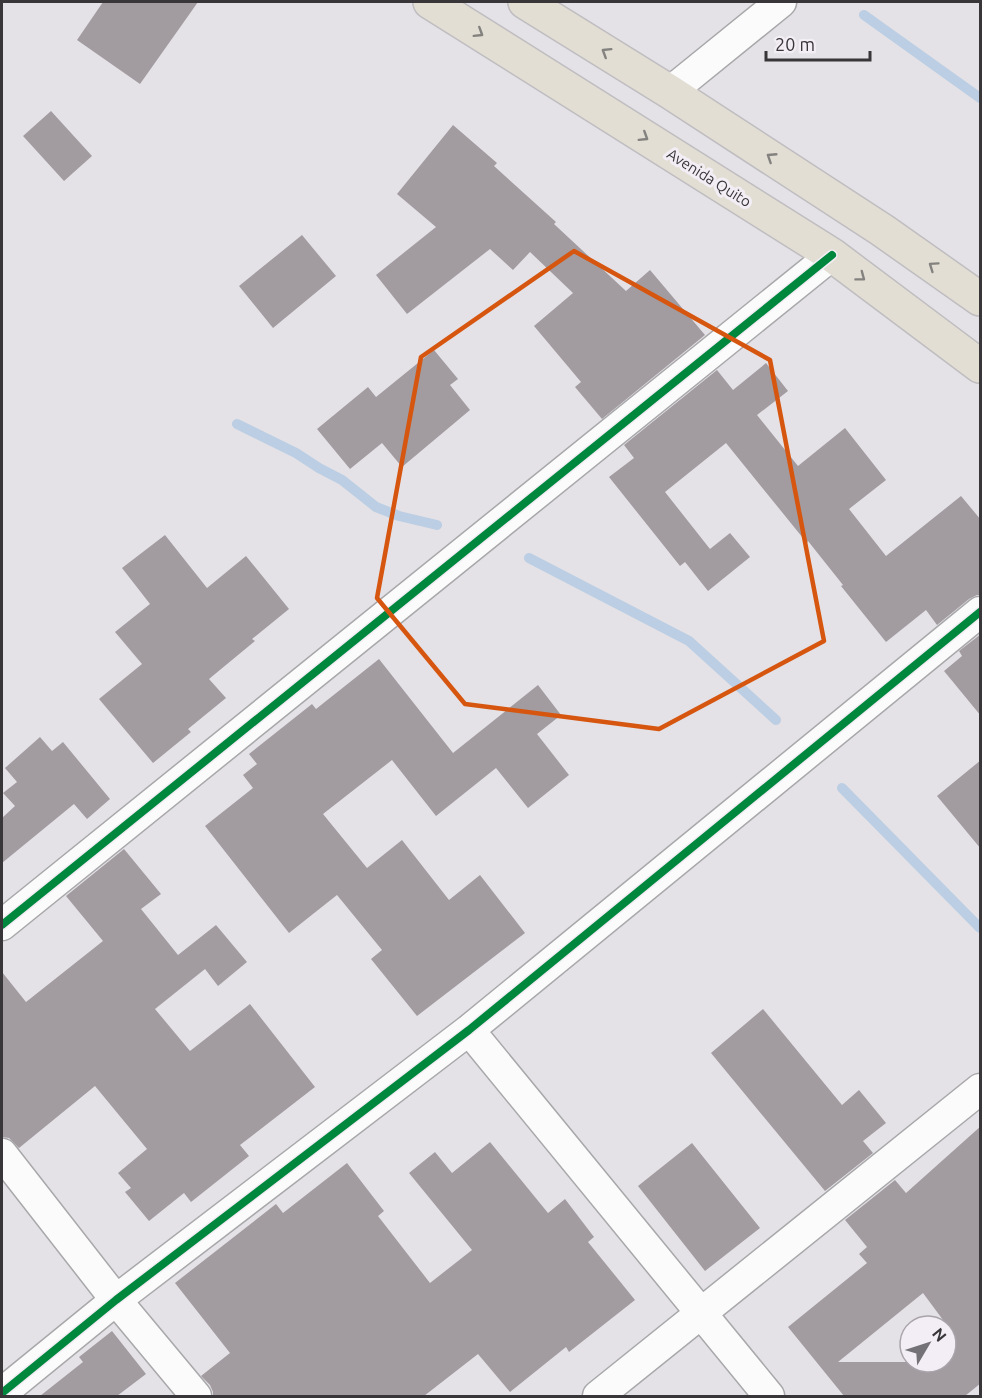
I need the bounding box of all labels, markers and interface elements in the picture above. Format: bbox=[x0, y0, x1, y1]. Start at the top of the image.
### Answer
scale bar bbox=[766, 24, 870, 62]
one-way arrow bbox=[473, 25, 483, 37]
text: 20 m bbox=[775, 34, 815, 54]
one-way arrow bbox=[602, 48, 612, 60]
one-way arrow bbox=[638, 129, 648, 141]
street label: Avenida Quito bbox=[664, 145, 754, 210]
one-way arrow bbox=[766, 154, 777, 165]
one-way arrow bbox=[928, 262, 939, 273]
one-way arrow bbox=[854, 269, 865, 280]
north arrow bbox=[898, 1314, 958, 1374]
text: N bbox=[929, 1324, 950, 1345]

